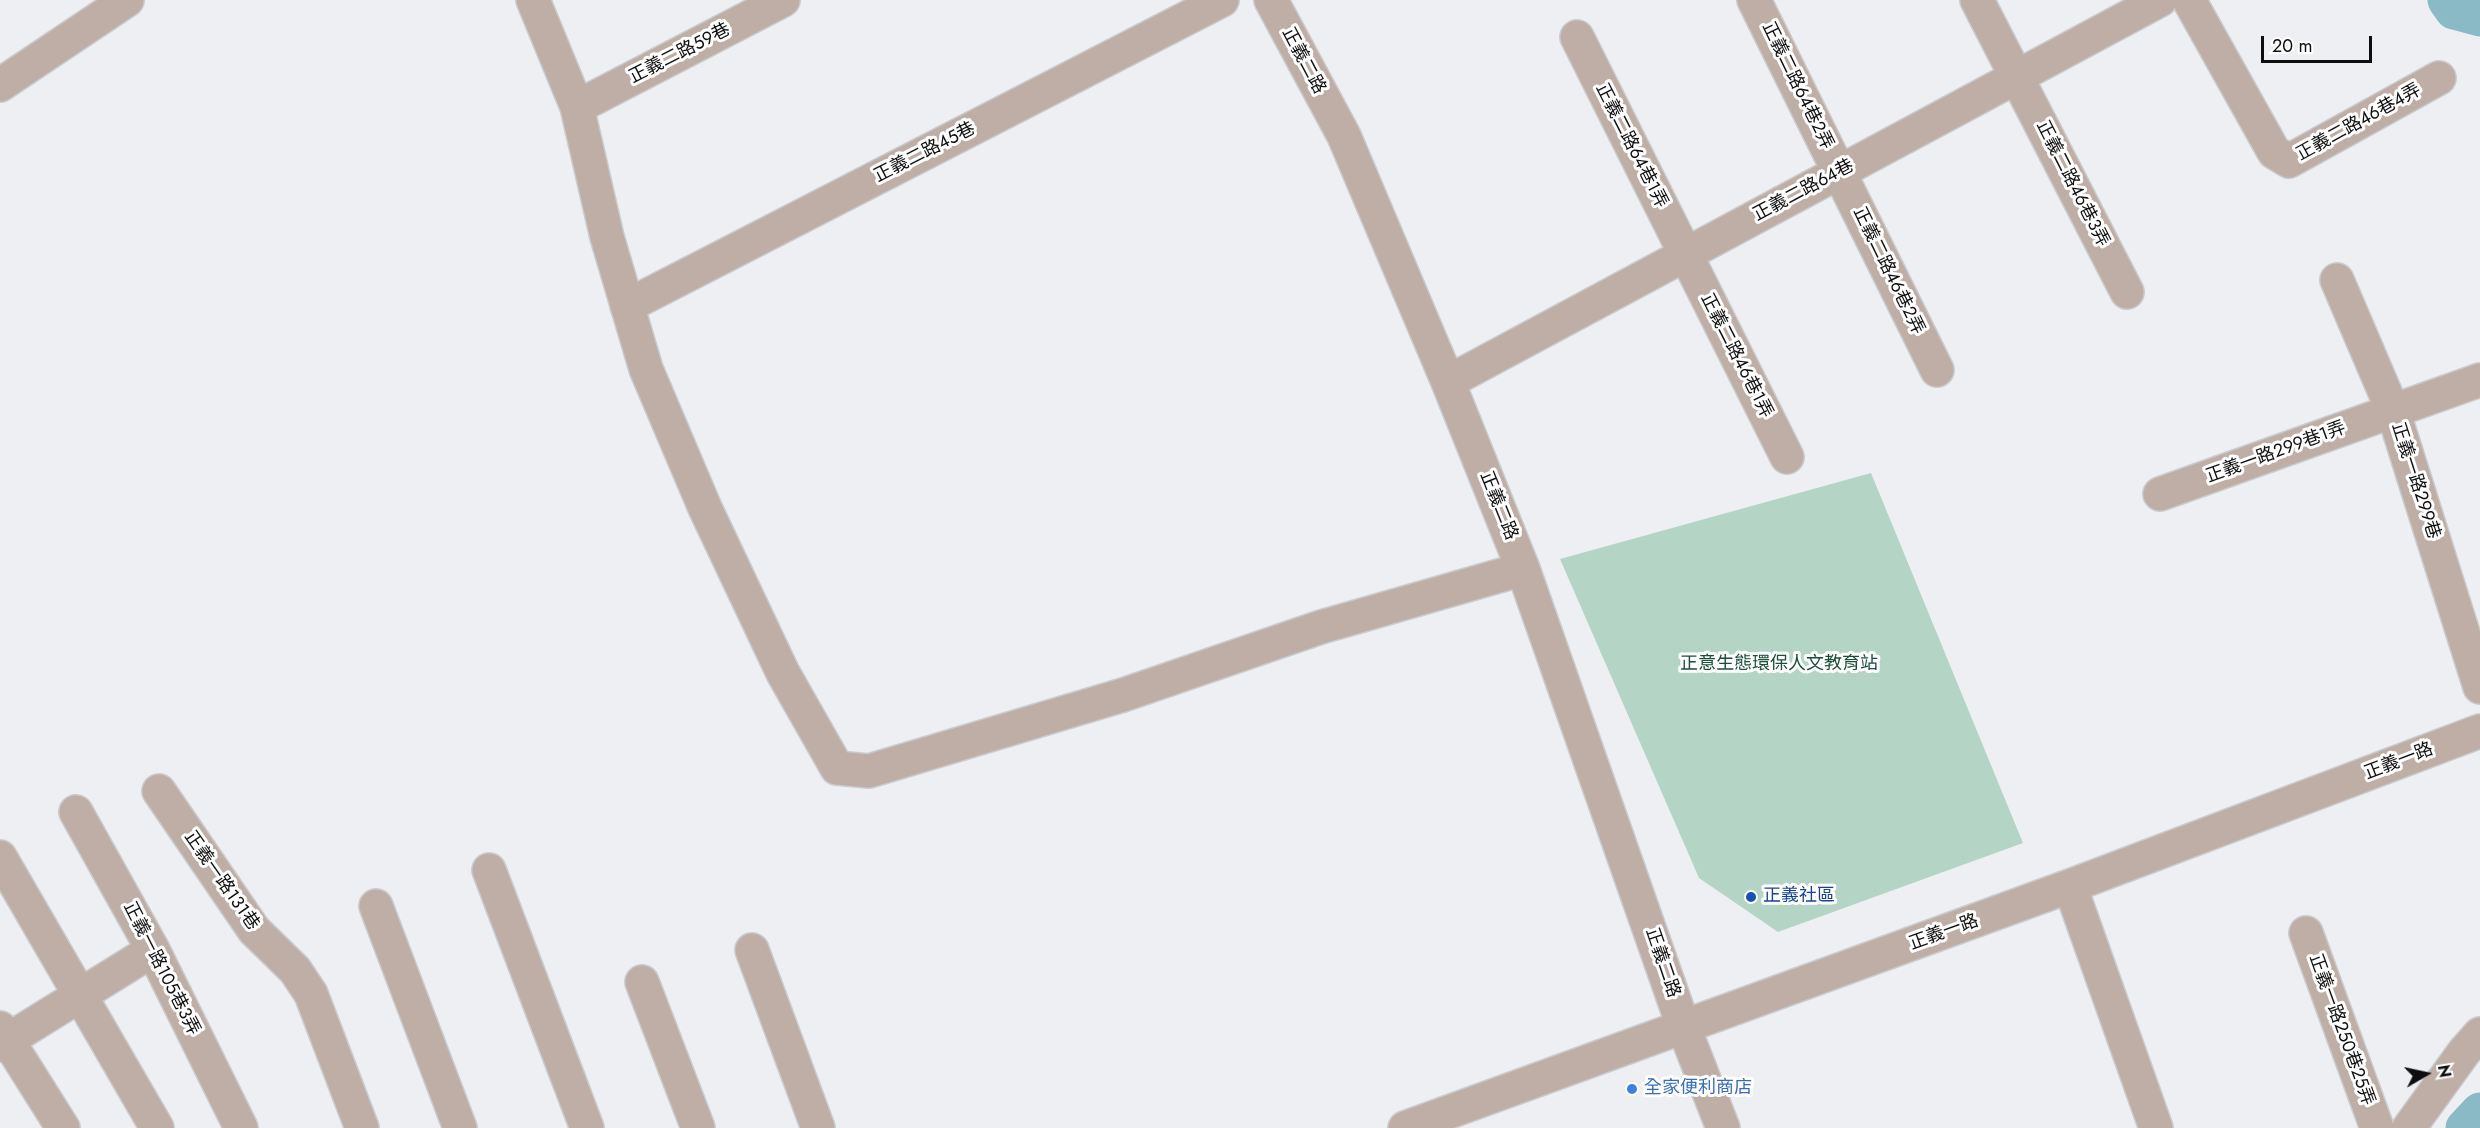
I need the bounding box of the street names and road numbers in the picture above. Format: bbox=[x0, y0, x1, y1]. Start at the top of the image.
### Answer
street label: 正義二路59巷 bbox=[626, 19, 734, 89]
street label: 正義二路64巷2弄 bbox=[1757, 19, 1837, 153]
street label: 正義二路 bbox=[1277, 24, 1329, 98]
street label: 正義二路64巷1弄 bbox=[1590, 80, 1672, 212]
street label: 正義二路46巷4弄 bbox=[2293, 80, 2425, 166]
street label: 正義二路46巷3弄 bbox=[2031, 117, 2113, 251]
street label: 正義二路45巷 bbox=[871, 118, 979, 188]
street label: 正義二路64巷 bbox=[1750, 155, 1858, 227]
street label: 正義二路46巷2弄 bbox=[1848, 204, 1928, 338]
street label: 正義二路46巷1弄 bbox=[1695, 290, 1777, 422]
street label: 正義一路299巷1弄 bbox=[2203, 418, 2349, 488]
street label: 正義一路299巷 bbox=[2386, 420, 2444, 542]
street label: 正義二路 bbox=[1475, 469, 1521, 543]
street label: 正義一路 bbox=[2362, 739, 2436, 785]
street label: 正義一路131巷 bbox=[179, 827, 263, 935]
street label: 正義一路105巷3弄 bbox=[118, 899, 204, 1039]
street label: 正義一路 bbox=[1906, 911, 1982, 955]
street label: 正義二路 bbox=[1640, 925, 1684, 1001]
street label: 正義一路250巷25弄 bbox=[2304, 951, 2378, 1109]

